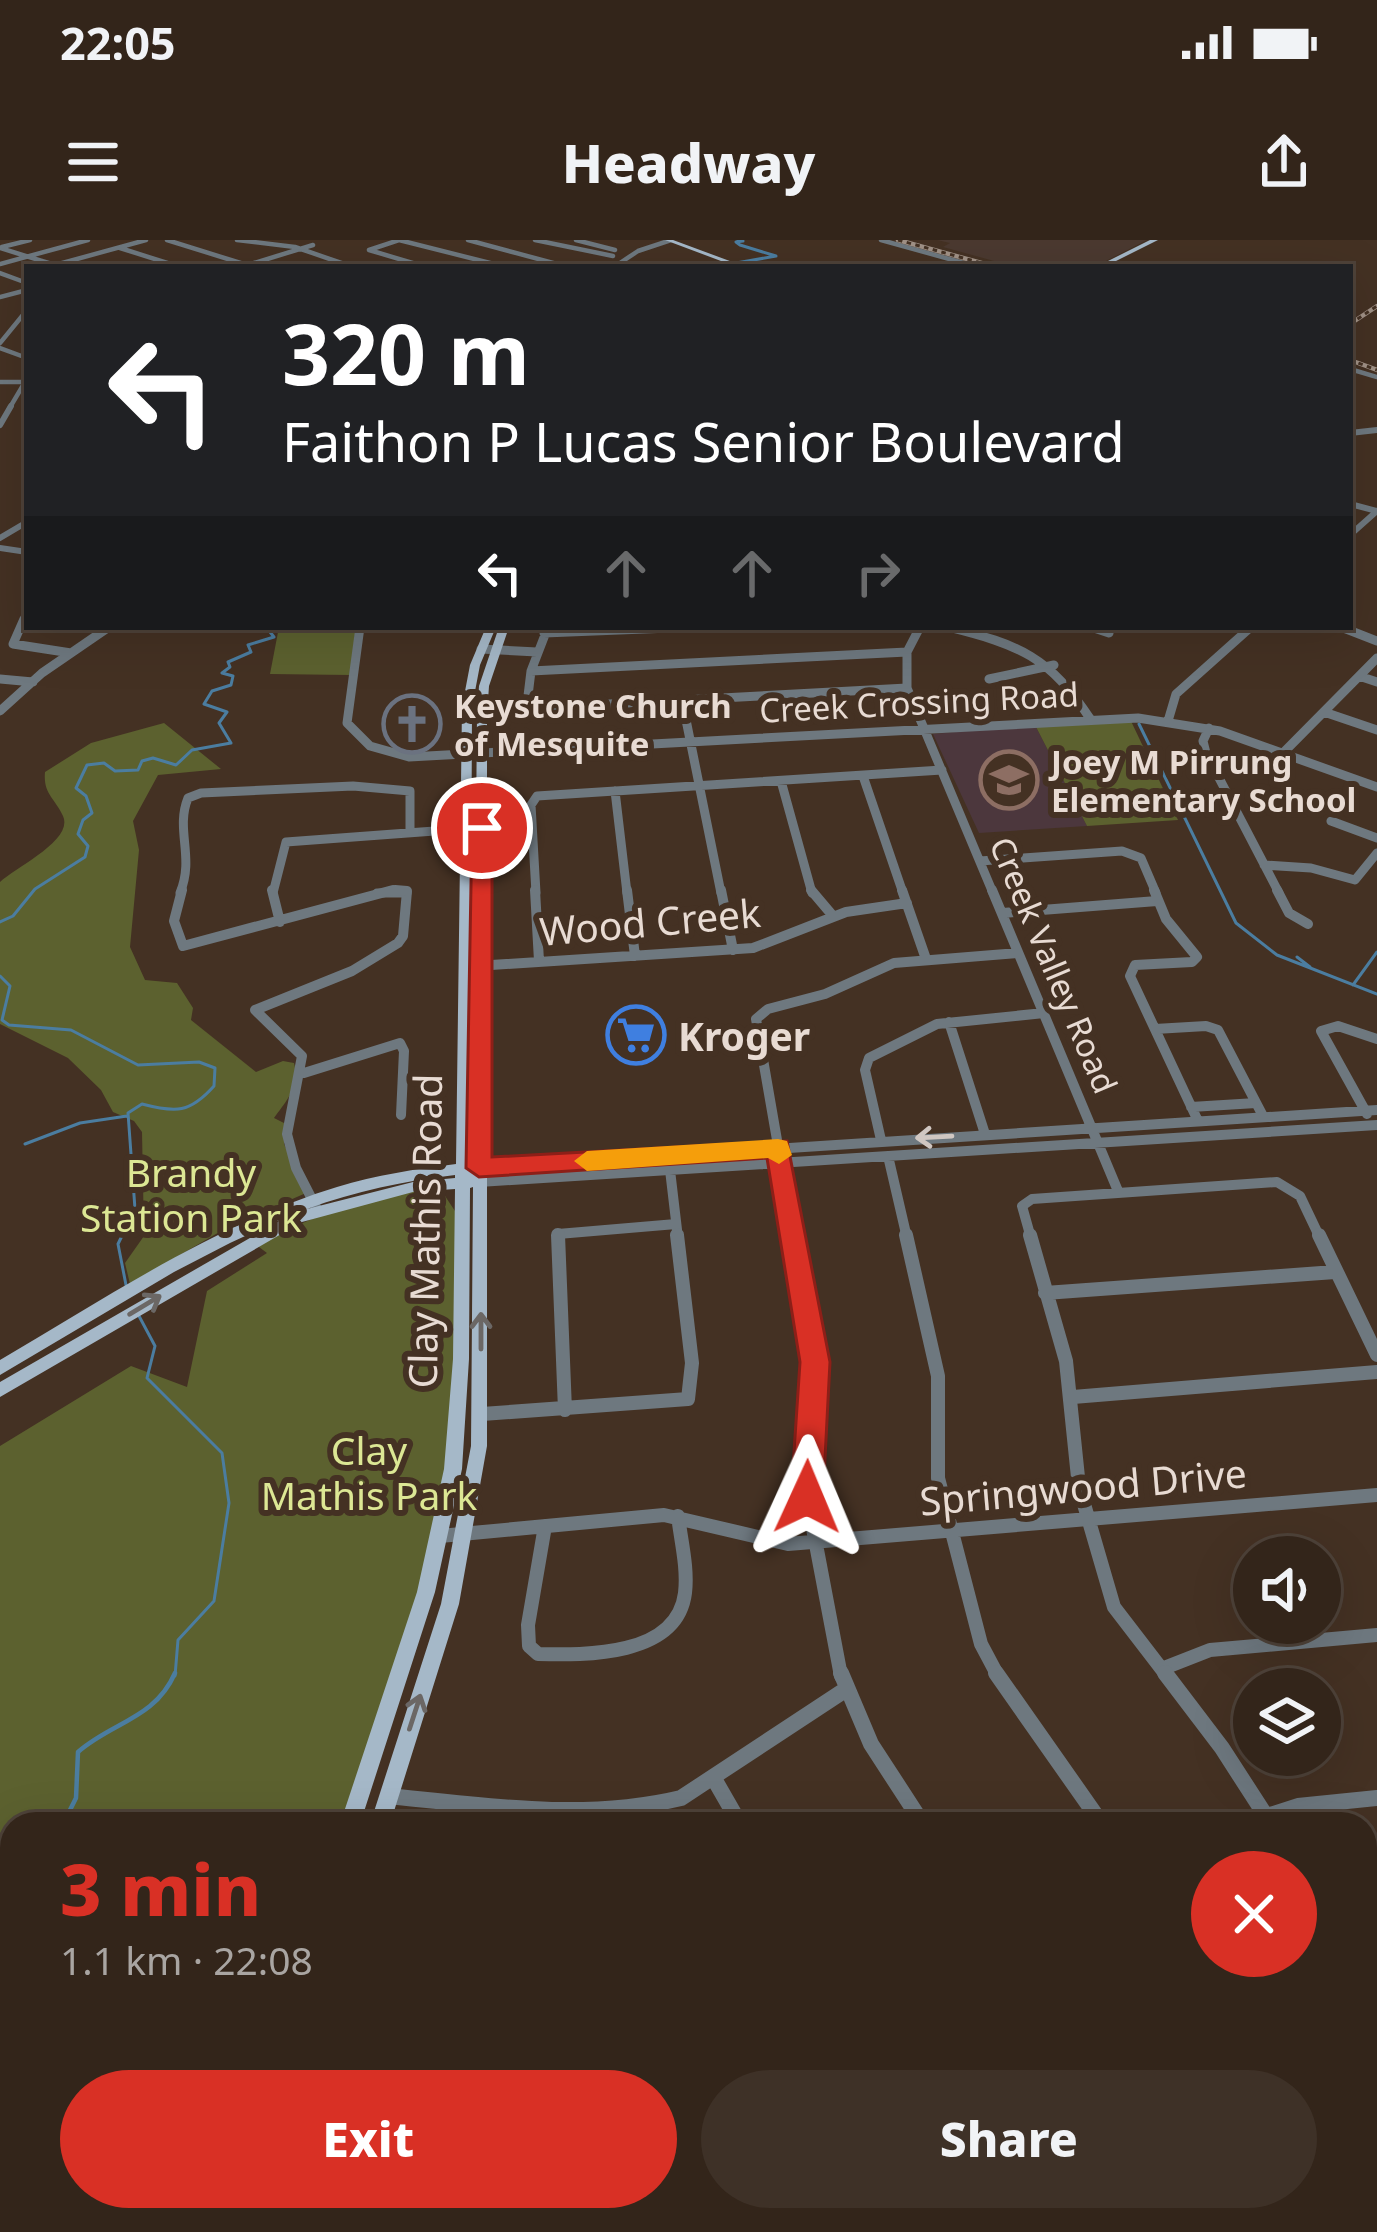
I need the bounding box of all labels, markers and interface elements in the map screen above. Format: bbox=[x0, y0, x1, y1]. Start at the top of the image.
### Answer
text: 22:05 bbox=[60, 12, 176, 73]
text: Headway bbox=[562, 125, 815, 199]
icon: menu bbox=[60, 129, 126, 195]
icon: share bbox=[1251, 129, 1317, 195]
text: 320 m bbox=[282, 295, 530, 410]
icon: left bbox=[84, 312, 240, 468]
text: Faithon P Lucas Senior Boulevard bbox=[282, 404, 1125, 478]
icon: left bbox=[467, 540, 533, 606]
icon: ahead bbox=[593, 540, 659, 606]
icon: ahead bbox=[719, 540, 785, 606]
icon: right bbox=[845, 540, 911, 606]
street label: Creek Crossing Road bbox=[758, 671, 1080, 733]
place label: Keystone Church of Mesquite bbox=[454, 683, 732, 766]
church icon: Keystone Church of Mesquite bbox=[381, 693, 443, 755]
place label: Joey M Pirrung Elementary School bbox=[1048, 739, 1356, 822]
school or university icon: Joey M Pirrung Elementary School bbox=[978, 749, 1040, 811]
pin bbox=[431, 777, 533, 879]
icon: arrive bbox=[449, 795, 515, 861]
street label: Creek Valley Road bbox=[980, 830, 1128, 1100]
street label: Wood Creek bbox=[537, 885, 763, 957]
supermarket icon: Kroger bbox=[605, 1004, 667, 1066]
place label: Kroger bbox=[678, 1009, 810, 1062]
street label: Clay Mathis Road bbox=[395, 1073, 453, 1389]
one-way arrow bbox=[915, 1126, 954, 1149]
park label: Brandy Station Park bbox=[80, 1145, 302, 1243]
one-way arrow bbox=[127, 1293, 162, 1317]
one-way arrow bbox=[470, 1312, 492, 1351]
park label: Clay Mathis Park bbox=[261, 1423, 478, 1521]
position arrow bbox=[744, 1434, 870, 1560]
street label: Springwood Drive bbox=[917, 1445, 1249, 1527]
map controls bbox=[1233, 1536, 1341, 1776]
button: sound bbox=[1233, 1536, 1341, 1644]
button: layers bbox=[1233, 1668, 1341, 1776]
one-way arrow bbox=[406, 1694, 428, 1732]
text: 3 min bbox=[60, 1839, 261, 1937]
button: close bbox=[1191, 1851, 1317, 1977]
text: 1.1 km · 22:08 bbox=[60, 1933, 313, 1986]
button: Exit bbox=[60, 2070, 677, 2208]
button: Share bbox=[701, 2070, 1317, 2208]

